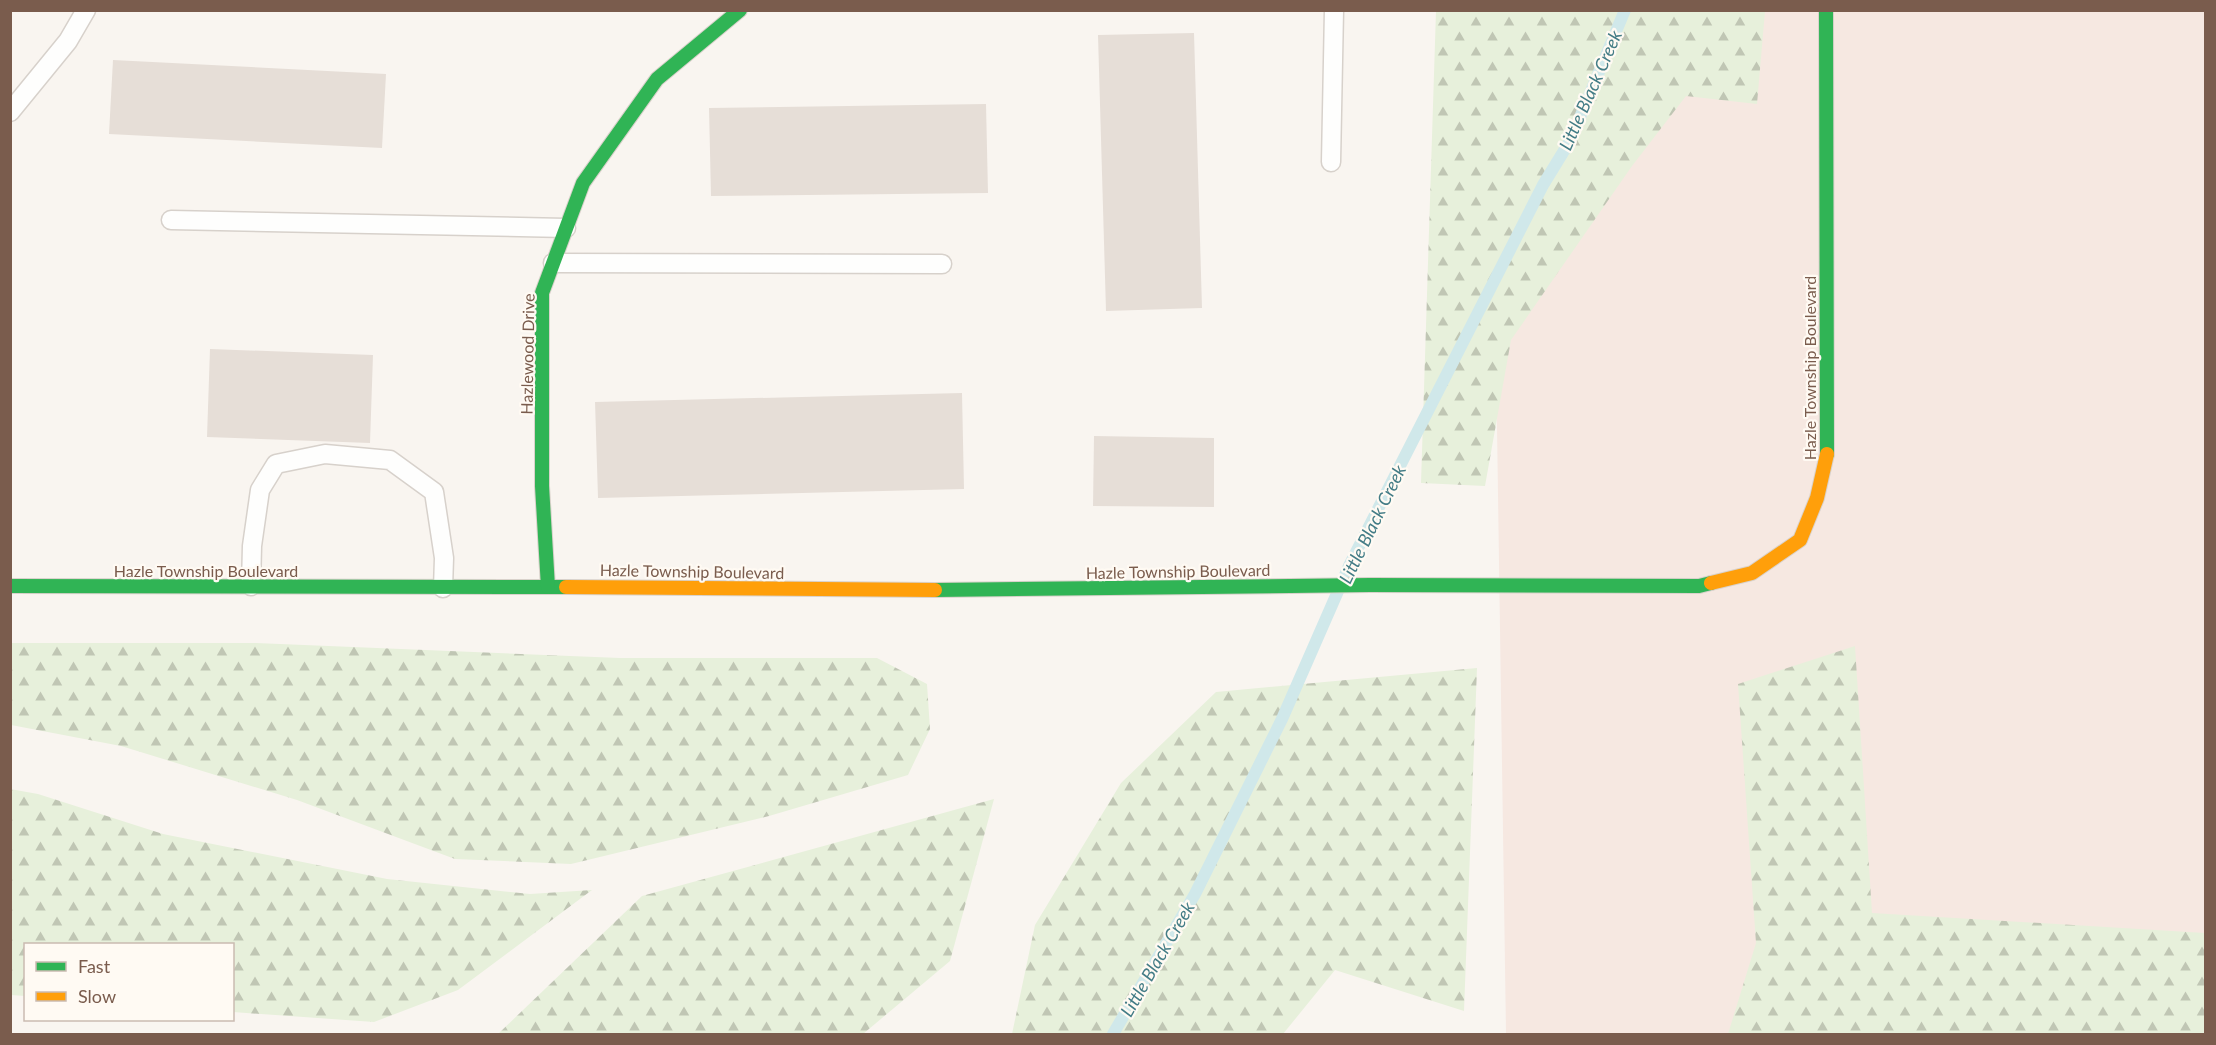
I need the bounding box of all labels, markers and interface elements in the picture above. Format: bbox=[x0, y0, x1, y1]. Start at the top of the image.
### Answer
water label: Little Black Creek bbox=[1554, 26, 1626, 153]
street label: Hazle Township Boulevard bbox=[1800, 276, 1819, 460]
street label: Hazlewood Drive bbox=[516, 293, 538, 415]
water label: Little Black Creek bbox=[1334, 461, 1410, 587]
street label: Hazle Township Boulevard bbox=[600, 560, 784, 582]
street label: Hazle Township Boulevard bbox=[1086, 560, 1270, 582]
street label: Hazle Township Boulevard bbox=[114, 561, 298, 580]
water label: Little Black Creek bbox=[1115, 897, 1199, 1020]
legend bbox=[24, 943, 234, 1021]
text: Fast bbox=[78, 955, 111, 977]
text: Slow bbox=[78, 985, 116, 1007]

